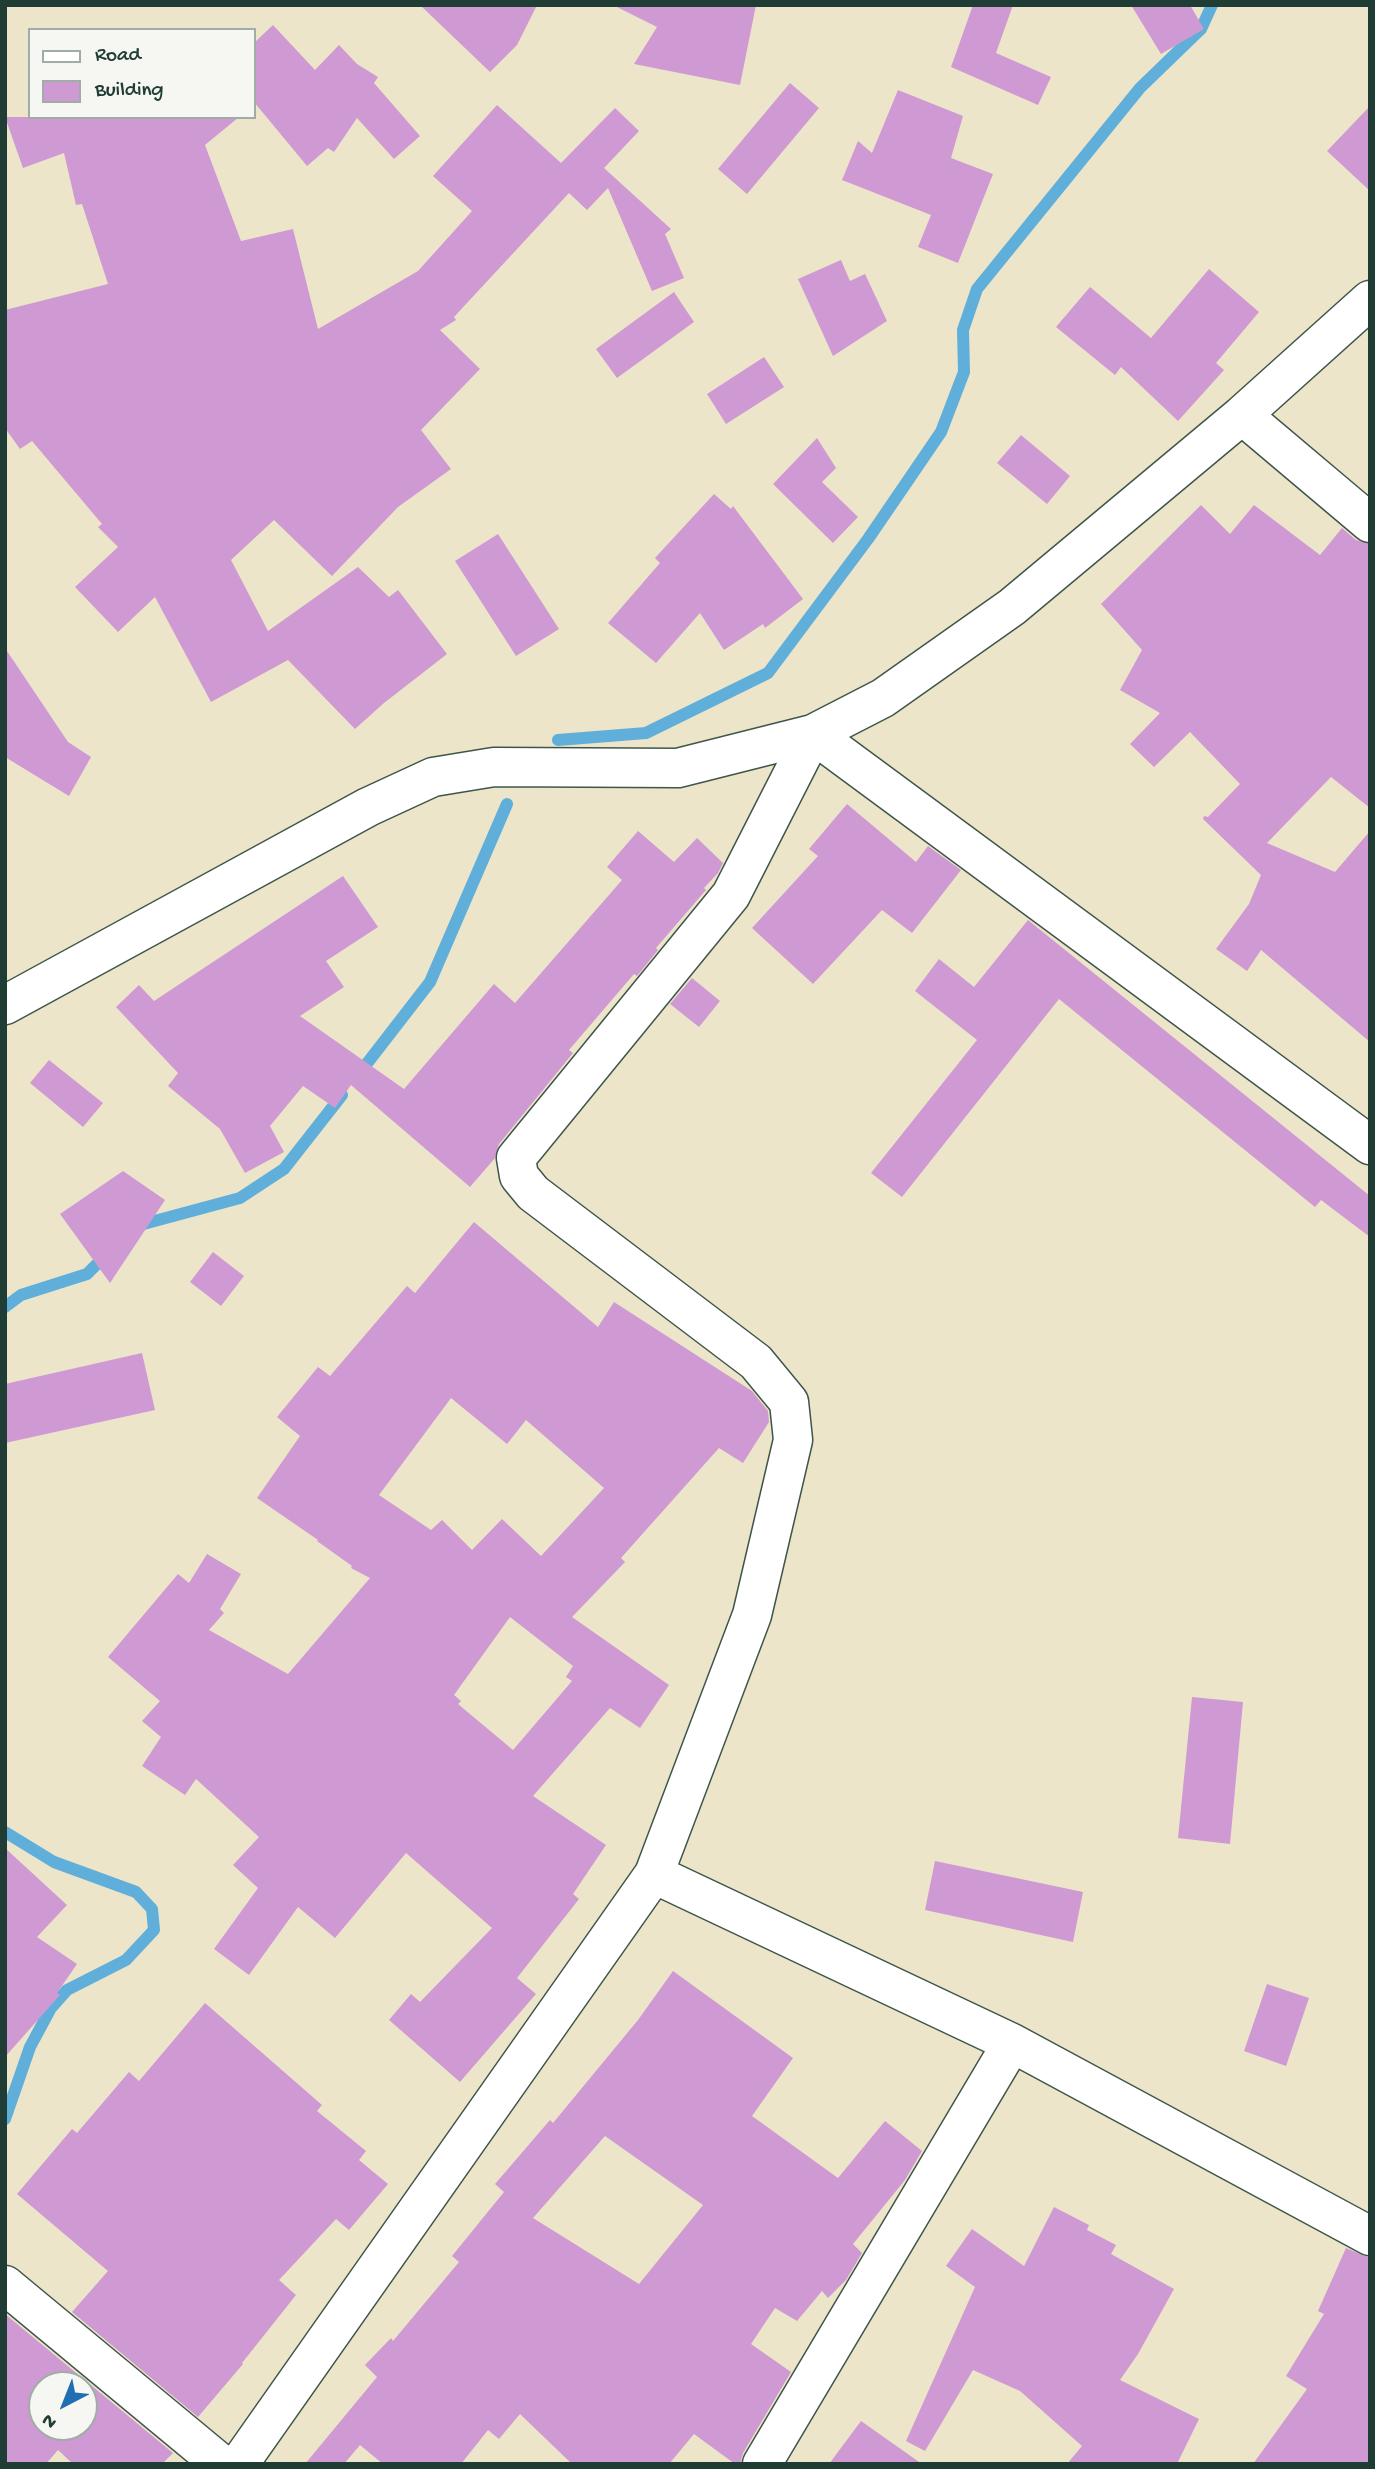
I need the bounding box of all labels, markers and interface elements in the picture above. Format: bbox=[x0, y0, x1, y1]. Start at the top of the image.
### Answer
legend bbox=[28, 28, 256, 119]
text: Road bbox=[95, 44, 141, 69]
text: Building bbox=[95, 79, 164, 104]
north arrow bbox=[28, 2371, 98, 2441]
text: N bbox=[38, 2408, 62, 2433]

